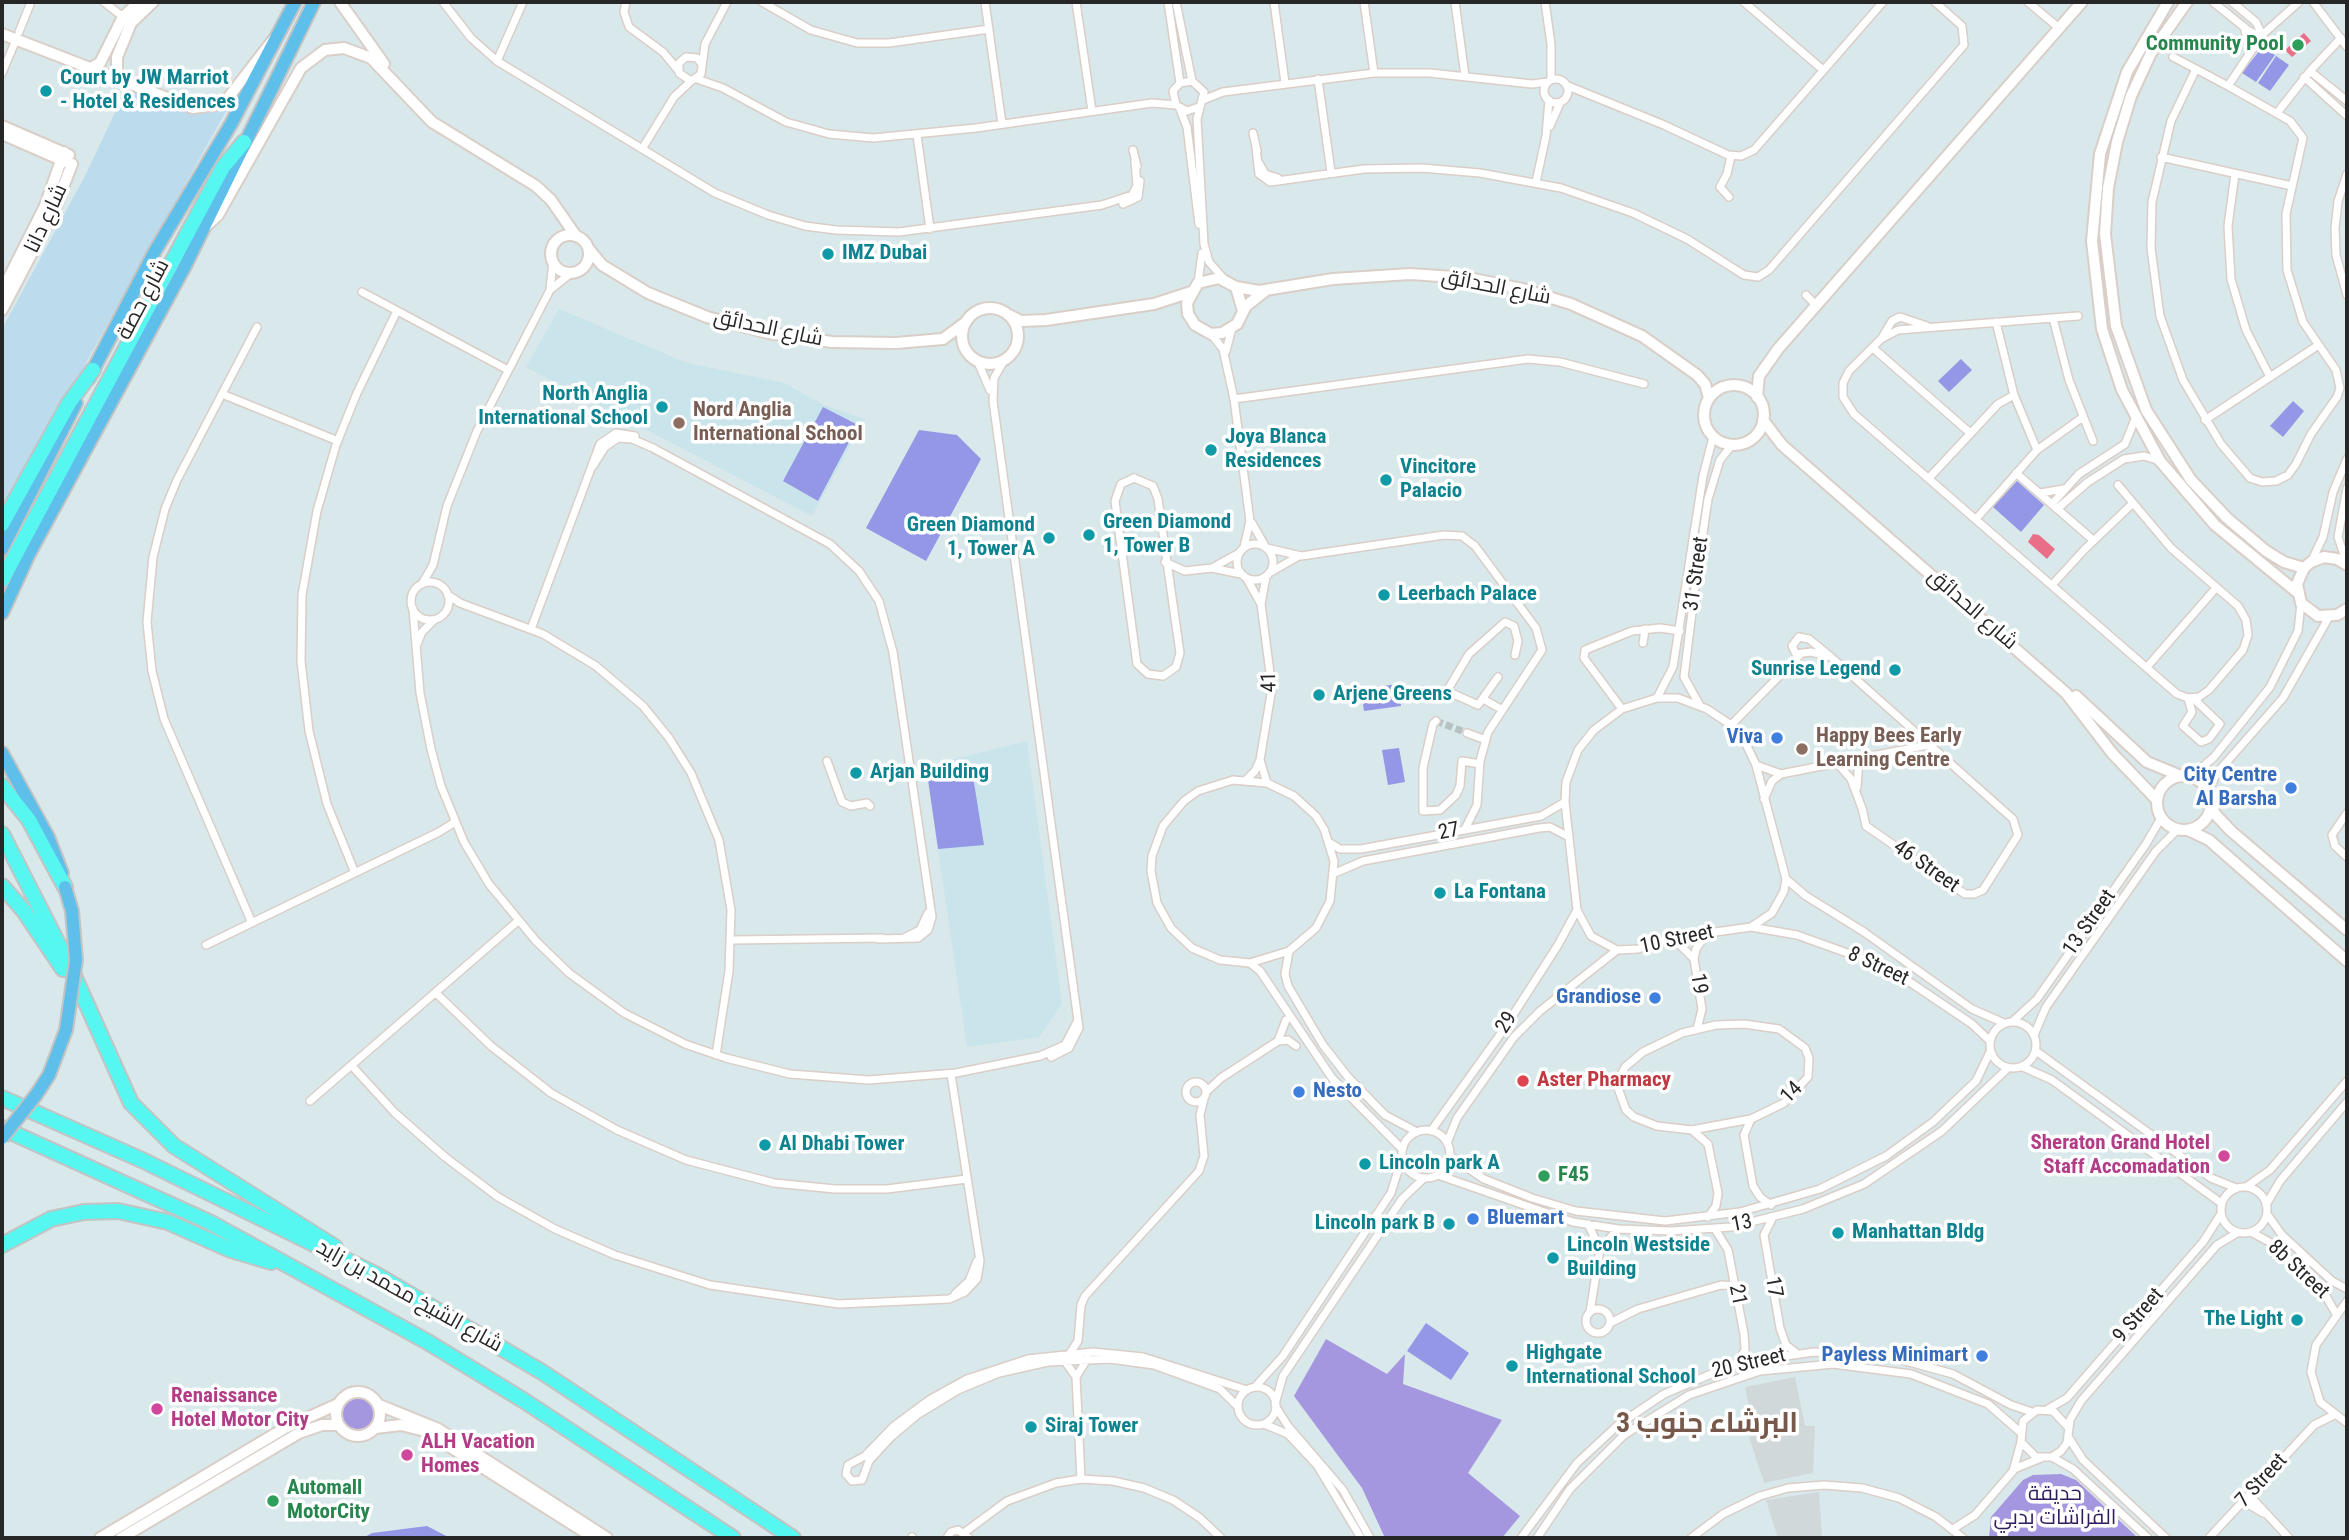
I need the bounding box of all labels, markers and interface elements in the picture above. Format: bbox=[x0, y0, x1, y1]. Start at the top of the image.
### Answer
place label: Community Pool bbox=[2146, 32, 2284, 58]
marker: Community Pool bbox=[2290, 37, 2306, 53]
place label: Court by JW Marriot - Hotel & Residences bbox=[60, 66, 236, 116]
marker: Court by JW Marriot - Hotel & Residences bbox=[38, 83, 54, 99]
street label: شارع دانا bbox=[20, 181, 74, 257]
place label: IMZ Dubai bbox=[842, 241, 927, 267]
marker: IMZ Dubai bbox=[820, 246, 836, 262]
street label: شارع حصة bbox=[112, 256, 176, 344]
street label: شارع الحدائق bbox=[1439, 265, 1553, 311]
street label: شارع الحدائق bbox=[711, 305, 825, 353]
place label: North Anglia International School bbox=[478, 382, 648, 432]
place label: Nord Anglia International School bbox=[693, 398, 863, 448]
marker: North Anglia International School bbox=[654, 399, 670, 415]
marker: Nord Anglia International School bbox=[671, 415, 687, 431]
place label: Joya Blanca Residences bbox=[1225, 425, 1326, 475]
marker: Joya Blanca Residences bbox=[1203, 442, 1219, 458]
place label: Vincitore Palacio bbox=[1400, 455, 1476, 505]
marker: Vincitore Palacio bbox=[1378, 472, 1394, 488]
place label: Green Diamond 1, Tower B bbox=[1103, 510, 1231, 560]
place label: Green Diamond 1, Tower A bbox=[907, 513, 1035, 563]
marker: Green Diamond 1, Tower B bbox=[1081, 527, 1097, 543]
marker: Green Diamond 1, Tower A bbox=[1041, 530, 1057, 546]
street label: 31 Street bbox=[1679, 535, 1715, 613]
street label: شارع الحدائق bbox=[1922, 564, 2022, 656]
place label: Leerbach Palace bbox=[1398, 582, 1537, 608]
marker: Leerbach Palace bbox=[1376, 587, 1392, 603]
place label: Sunrise Legend bbox=[1751, 657, 1881, 683]
marker: Sunrise Legend bbox=[1887, 662, 1903, 678]
street label: 41 bbox=[1257, 671, 1283, 693]
place label: Arjene Greens bbox=[1333, 682, 1452, 708]
marker: Arjene Greens bbox=[1311, 687, 1327, 703]
place label: Happy Bees Early Learning Centre bbox=[1816, 724, 1962, 774]
place label: Viva bbox=[1726, 725, 1763, 751]
marker: Viva bbox=[1769, 730, 1785, 746]
marker: Happy Bees Early Learning Centre bbox=[1794, 741, 1810, 757]
place label: Arjan Building bbox=[870, 760, 989, 786]
place label: City Centre Al Barsha bbox=[2184, 763, 2277, 813]
marker: Arjan Building bbox=[848, 765, 864, 781]
marker: City Centre Al Barsha bbox=[2283, 780, 2299, 796]
street label: 27 bbox=[1436, 818, 1462, 846]
street label: 46 Street bbox=[1888, 835, 1964, 899]
place label: La Fontana bbox=[1454, 880, 1546, 906]
marker: La Fontana bbox=[1432, 885, 1448, 901]
street label: 13 Street bbox=[2058, 885, 2122, 961]
street label: 10 Street bbox=[1638, 920, 1716, 960]
street label: 8 Street bbox=[1843, 942, 1913, 992]
street label: 19 bbox=[1684, 972, 1712, 996]
place label: Grandiose bbox=[1556, 985, 1641, 1011]
marker: Grandiose bbox=[1647, 990, 1663, 1006]
street label: 29 bbox=[1491, 1007, 1523, 1039]
place label: Aster Pharmacy bbox=[1537, 1068, 1671, 1094]
marker: Aster Pharmacy bbox=[1515, 1073, 1531, 1089]
street label: 14 bbox=[1776, 1077, 1808, 1109]
place label: Nesto bbox=[1313, 1079, 1362, 1105]
marker: Nesto bbox=[1291, 1084, 1307, 1100]
place label: Sheraton Grand Hotel Staff Accomadation bbox=[2030, 1131, 2210, 1181]
place label: Al Dhabi Tower bbox=[779, 1132, 904, 1158]
marker: Al Dhabi Tower bbox=[757, 1137, 773, 1153]
marker: Sheraton Grand Hotel Staff Accomadation bbox=[2216, 1148, 2232, 1164]
place label: Lincoln park A bbox=[1379, 1151, 1500, 1177]
marker: Lincoln park A bbox=[1357, 1156, 1373, 1172]
place label: F45 bbox=[1558, 1163, 1589, 1189]
marker: F45 bbox=[1536, 1168, 1552, 1184]
place label: Bluemart bbox=[1487, 1206, 1564, 1232]
street label: 13 bbox=[1729, 1210, 1755, 1238]
place label: Lincoln park B bbox=[1315, 1211, 1435, 1237]
marker: Bluemart bbox=[1465, 1211, 1481, 1227]
marker: Lincoln park B bbox=[1441, 1216, 1457, 1232]
place label: Manhattan Bldg bbox=[1852, 1220, 1984, 1246]
marker: Manhattan Bldg bbox=[1830, 1225, 1846, 1241]
place label: Lincoln Westside Building bbox=[1567, 1233, 1710, 1283]
street label: شارع الشيخ محمد بن زايد bbox=[312, 1235, 506, 1359]
street label: 8b Street bbox=[2262, 1235, 2334, 1305]
marker: Lincoln Westside Building bbox=[1545, 1250, 1561, 1266]
street label: 17 bbox=[1759, 1275, 1787, 1299]
street label: 21 bbox=[1723, 1282, 1751, 1308]
street label: 9 Street bbox=[2108, 1283, 2170, 1349]
place label: The Light bbox=[2204, 1307, 2283, 1333]
marker: The Light bbox=[2289, 1312, 2305, 1328]
place label: Highgate International School bbox=[1526, 1341, 1696, 1391]
street label: 20 Street bbox=[1710, 1343, 1788, 1385]
place label: Payless Minimart bbox=[1822, 1343, 1968, 1369]
marker: Payless Minimart bbox=[1974, 1348, 1990, 1364]
marker: Highgate International School bbox=[1504, 1358, 1520, 1374]
place label: Renaissance Hotel Motor City bbox=[171, 1384, 309, 1434]
marker: Renaissance Hotel Motor City bbox=[149, 1401, 165, 1417]
district label: البرشاء جنوب 3 bbox=[1616, 1408, 1798, 1442]
place label: Siraj Tower bbox=[1045, 1414, 1138, 1440]
marker: Siraj Tower bbox=[1023, 1419, 1039, 1435]
place label: ALH Vacation Homes bbox=[421, 1430, 535, 1480]
marker: ALH Vacation Homes bbox=[399, 1447, 415, 1463]
street label: 7 Street bbox=[2231, 1449, 2293, 1513]
place label: Automall MotorCity bbox=[287, 1476, 370, 1526]
park label: حديقة الفراشات بدبي bbox=[1994, 1482, 2116, 1532]
marker: Automall MotorCity bbox=[265, 1493, 281, 1509]

